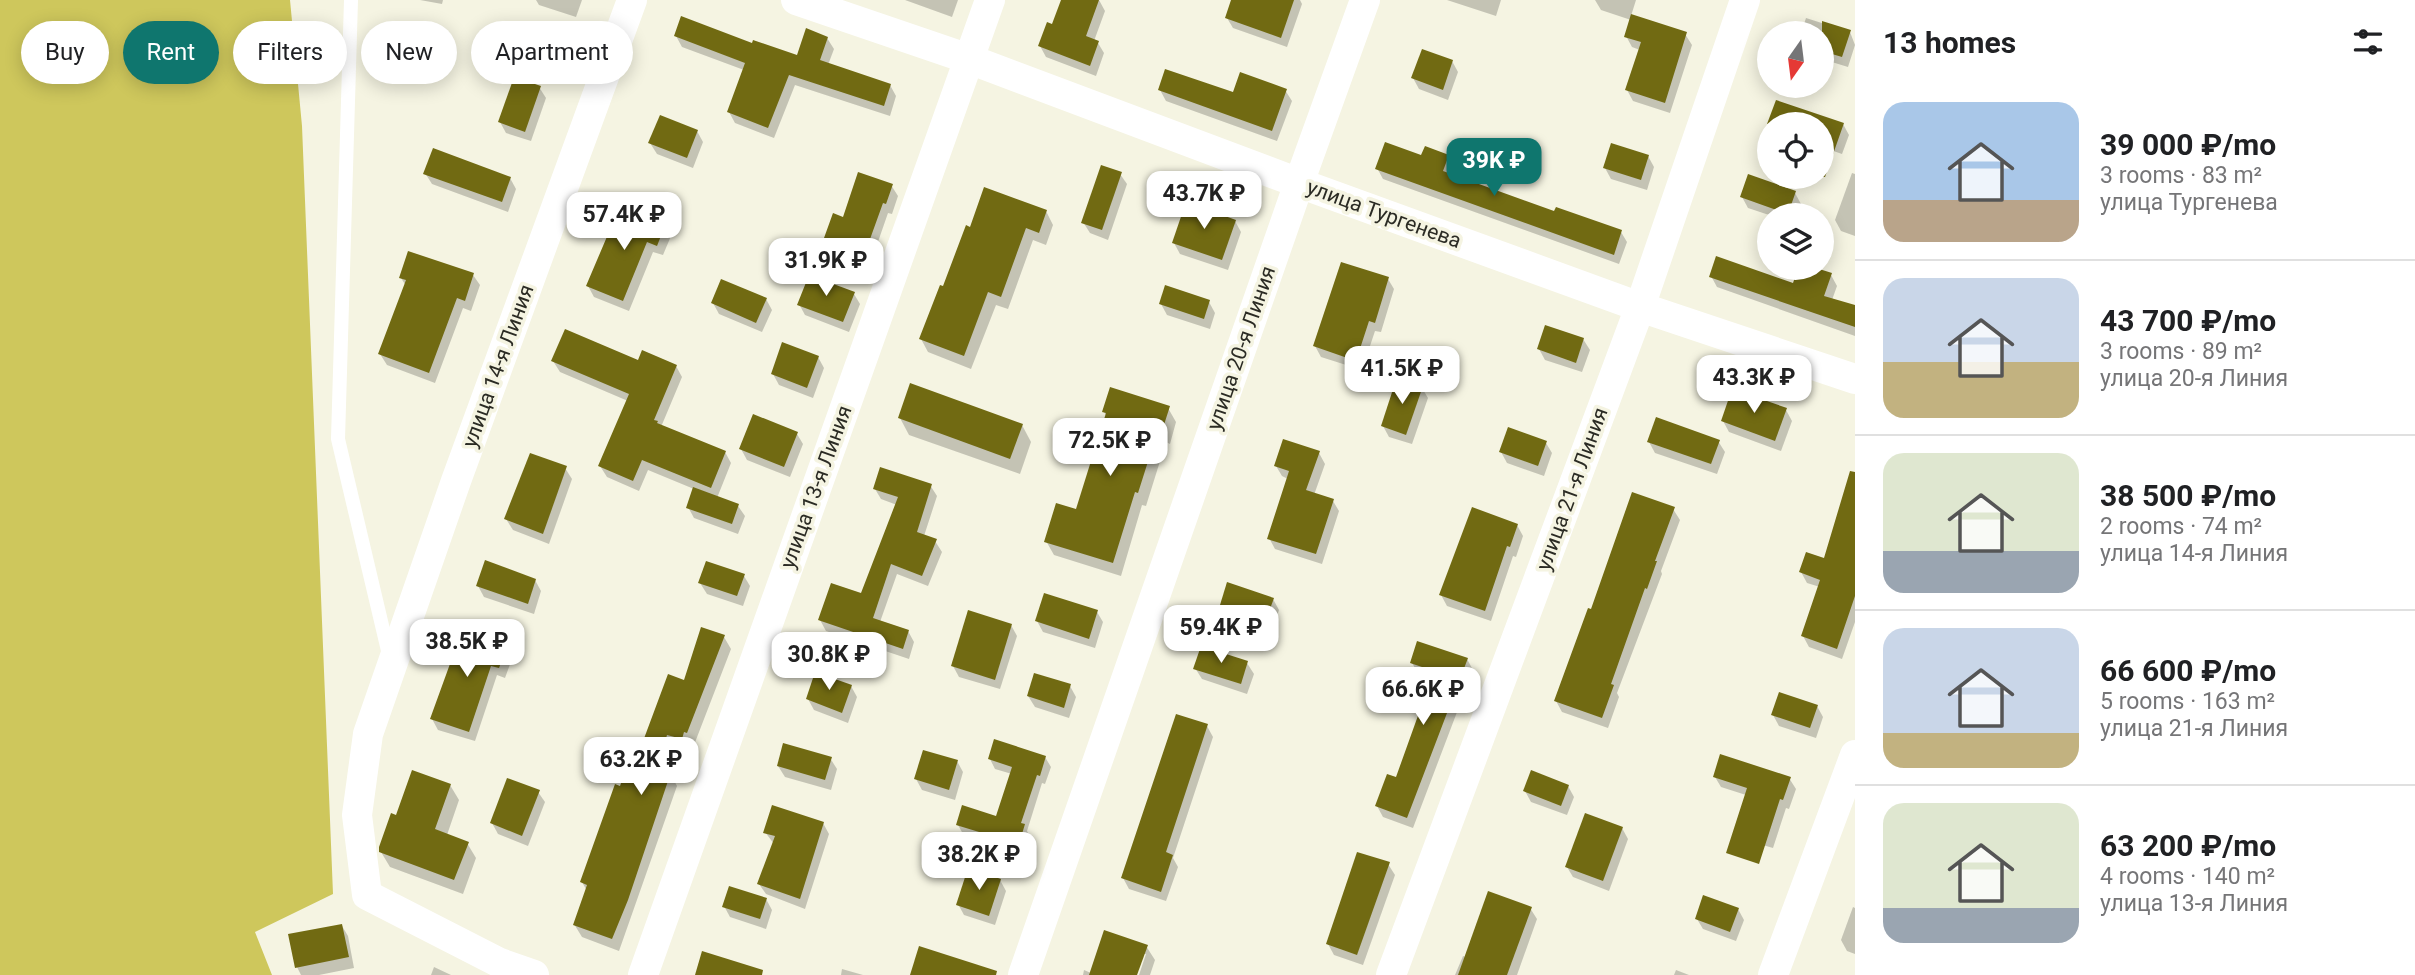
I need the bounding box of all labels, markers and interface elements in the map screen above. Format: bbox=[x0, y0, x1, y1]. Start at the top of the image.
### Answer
chip: Buy bbox=[21, 21, 109, 84]
chip: Rent bbox=[123, 21, 219, 84]
chip: Filters bbox=[233, 21, 347, 84]
chip: New bbox=[361, 21, 457, 84]
chip: Apartment bbox=[471, 21, 633, 84]
north arrow bbox=[1757, 21, 1834, 98]
map controls bbox=[1757, 21, 1834, 280]
icon: filters bbox=[2349, 23, 2387, 61]
text: 13 homes bbox=[1883, 25, 2016, 60]
button: locate bbox=[1757, 112, 1834, 189]
text: 39 000 ₽/mo bbox=[2100, 127, 2276, 162]
icon: home bbox=[1939, 130, 2023, 214]
pin: 39K ₽ bbox=[1445, 138, 1543, 198]
text: 39K ₽ bbox=[1463, 147, 1525, 174]
text: 3 rooms · 83 m² bbox=[2100, 162, 2262, 189]
pin: 43.7K ₽ bbox=[1139, 172, 1269, 231]
street label: улица Тургенева bbox=[1304, 175, 1464, 253]
text: 43.7K ₽ bbox=[1163, 180, 1245, 207]
text: улица Тургенева bbox=[2100, 189, 2278, 216]
pin: 57.4K ₽ bbox=[559, 192, 689, 252]
text: 57.4K ₽ bbox=[583, 201, 665, 228]
button: layers bbox=[1757, 203, 1834, 280]
pin: 31.9K ₽ bbox=[761, 238, 891, 298]
text: 31.9K ₽ bbox=[785, 247, 867, 274]
street label: улица 20-я Линия bbox=[1202, 263, 1280, 433]
street label: улица 14-я Линия bbox=[457, 281, 539, 451]
text: 43 700 ₽/mo bbox=[2100, 303, 2276, 338]
icon: home bbox=[1939, 306, 2023, 390]
text: 3 rooms · 89 m² bbox=[2100, 338, 2262, 365]
pin: 41.5K ₽ bbox=[1337, 346, 1467, 406]
text: 41.5K ₽ bbox=[1361, 355, 1443, 382]
pin: 43.3K ₽ bbox=[1689, 356, 1819, 415]
text: 43.3K ₽ bbox=[1713, 364, 1795, 391]
text: улица 20-я Линия bbox=[2100, 365, 2288, 392]
street label: улица 13-я Линия bbox=[775, 402, 857, 572]
street label: улица 21-я Линия bbox=[1531, 404, 1613, 574]
pin: 72.5K ₽ bbox=[1045, 419, 1175, 478]
text: 72.5K ₽ bbox=[1069, 427, 1151, 454]
text: 38 500 ₽/mo bbox=[2100, 478, 2276, 513]
icon: home bbox=[1939, 481, 2023, 565]
text: 2 rooms · 74 m² bbox=[2100, 513, 2262, 540]
text: улица 14-я Линия bbox=[2100, 540, 2288, 567]
pin: 59.4K ₽ bbox=[1156, 606, 1286, 665]
text: 59.4K ₽ bbox=[1180, 614, 1262, 641]
pin: 38.5K ₽ bbox=[402, 620, 532, 679]
text: 38.5K ₽ bbox=[426, 628, 508, 655]
pin: 30.8K ₽ bbox=[764, 632, 894, 692]
text: 30.8K ₽ bbox=[788, 641, 870, 668]
text: 66 600 ₽/mo bbox=[2100, 653, 2276, 688]
icon: home bbox=[1939, 656, 2023, 740]
pin: 66.6K ₽ bbox=[1358, 668, 1488, 727]
text: 66.6K ₽ bbox=[1382, 676, 1464, 703]
text: 5 rooms · 163 m² bbox=[2100, 688, 2275, 715]
text: улица 21-я Линия bbox=[2100, 715, 2288, 742]
pin: 63.2K ₽ bbox=[576, 738, 706, 797]
text: 63.2K ₽ bbox=[600, 746, 682, 773]
text: 63 200 ₽/mo bbox=[2100, 828, 2276, 863]
icon: home bbox=[1939, 831, 2023, 915]
pin: 38.2K ₽ bbox=[914, 832, 1044, 892]
text: 38.2K ₽ bbox=[938, 841, 1020, 868]
text: 4 rooms · 140 m² bbox=[2100, 863, 2275, 890]
text: улица 13-я Линия bbox=[2100, 890, 2288, 917]

